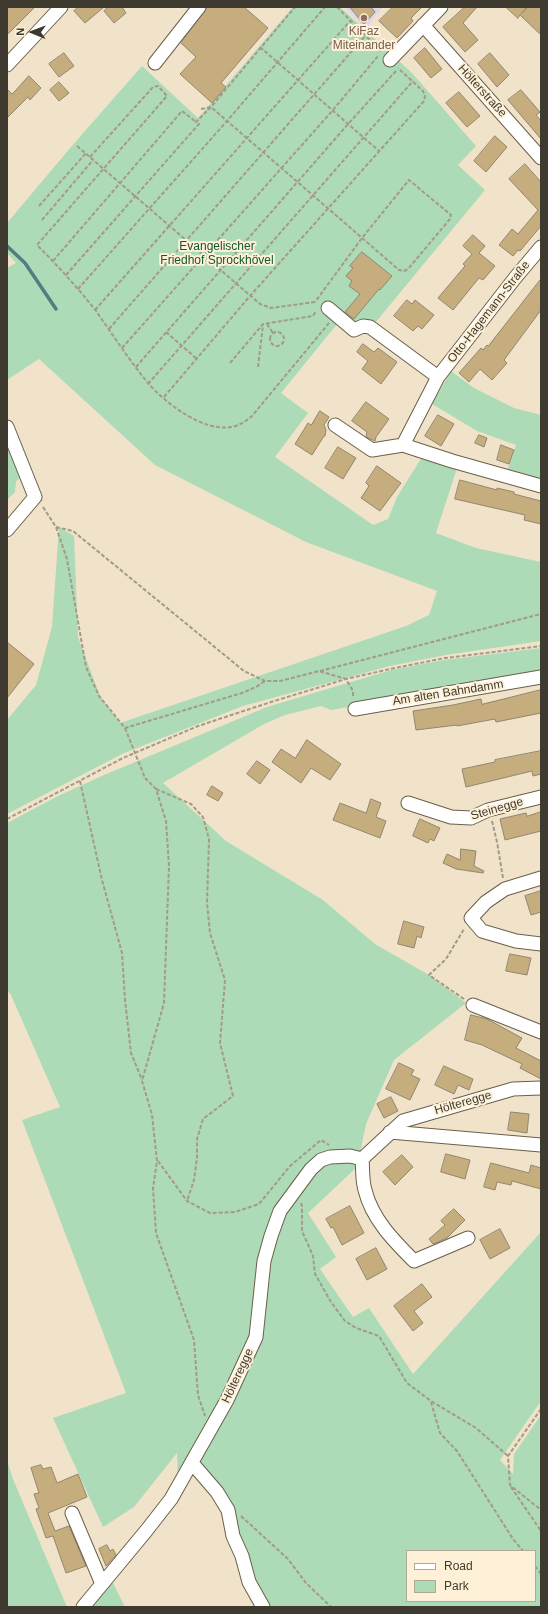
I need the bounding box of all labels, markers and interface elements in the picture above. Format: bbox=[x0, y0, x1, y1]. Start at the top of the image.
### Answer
north arrow bbox=[12, 12, 52, 52]
marker: KiFaz Miteinander bbox=[359, 13, 369, 23]
place label: KiFaz Miteinander bbox=[333, 25, 395, 53]
text: N bbox=[14, 28, 26, 36]
street label: Hölterstraße bbox=[455, 62, 509, 120]
park label: Evangelischer Friedhof Sprockhövel bbox=[160, 240, 274, 268]
street label: Otto-Hagemann-Straße bbox=[445, 258, 533, 366]
street label: Am alten Bahndamm bbox=[392, 677, 504, 709]
street label: Steinegge bbox=[469, 795, 525, 823]
street label: Hölteregge bbox=[433, 1088, 493, 1118]
street label: Hölteregge bbox=[219, 1346, 257, 1406]
legend bbox=[406, 1550, 536, 1602]
text: Road bbox=[444, 1559, 473, 1573]
text: Park bbox=[444, 1579, 469, 1593]

